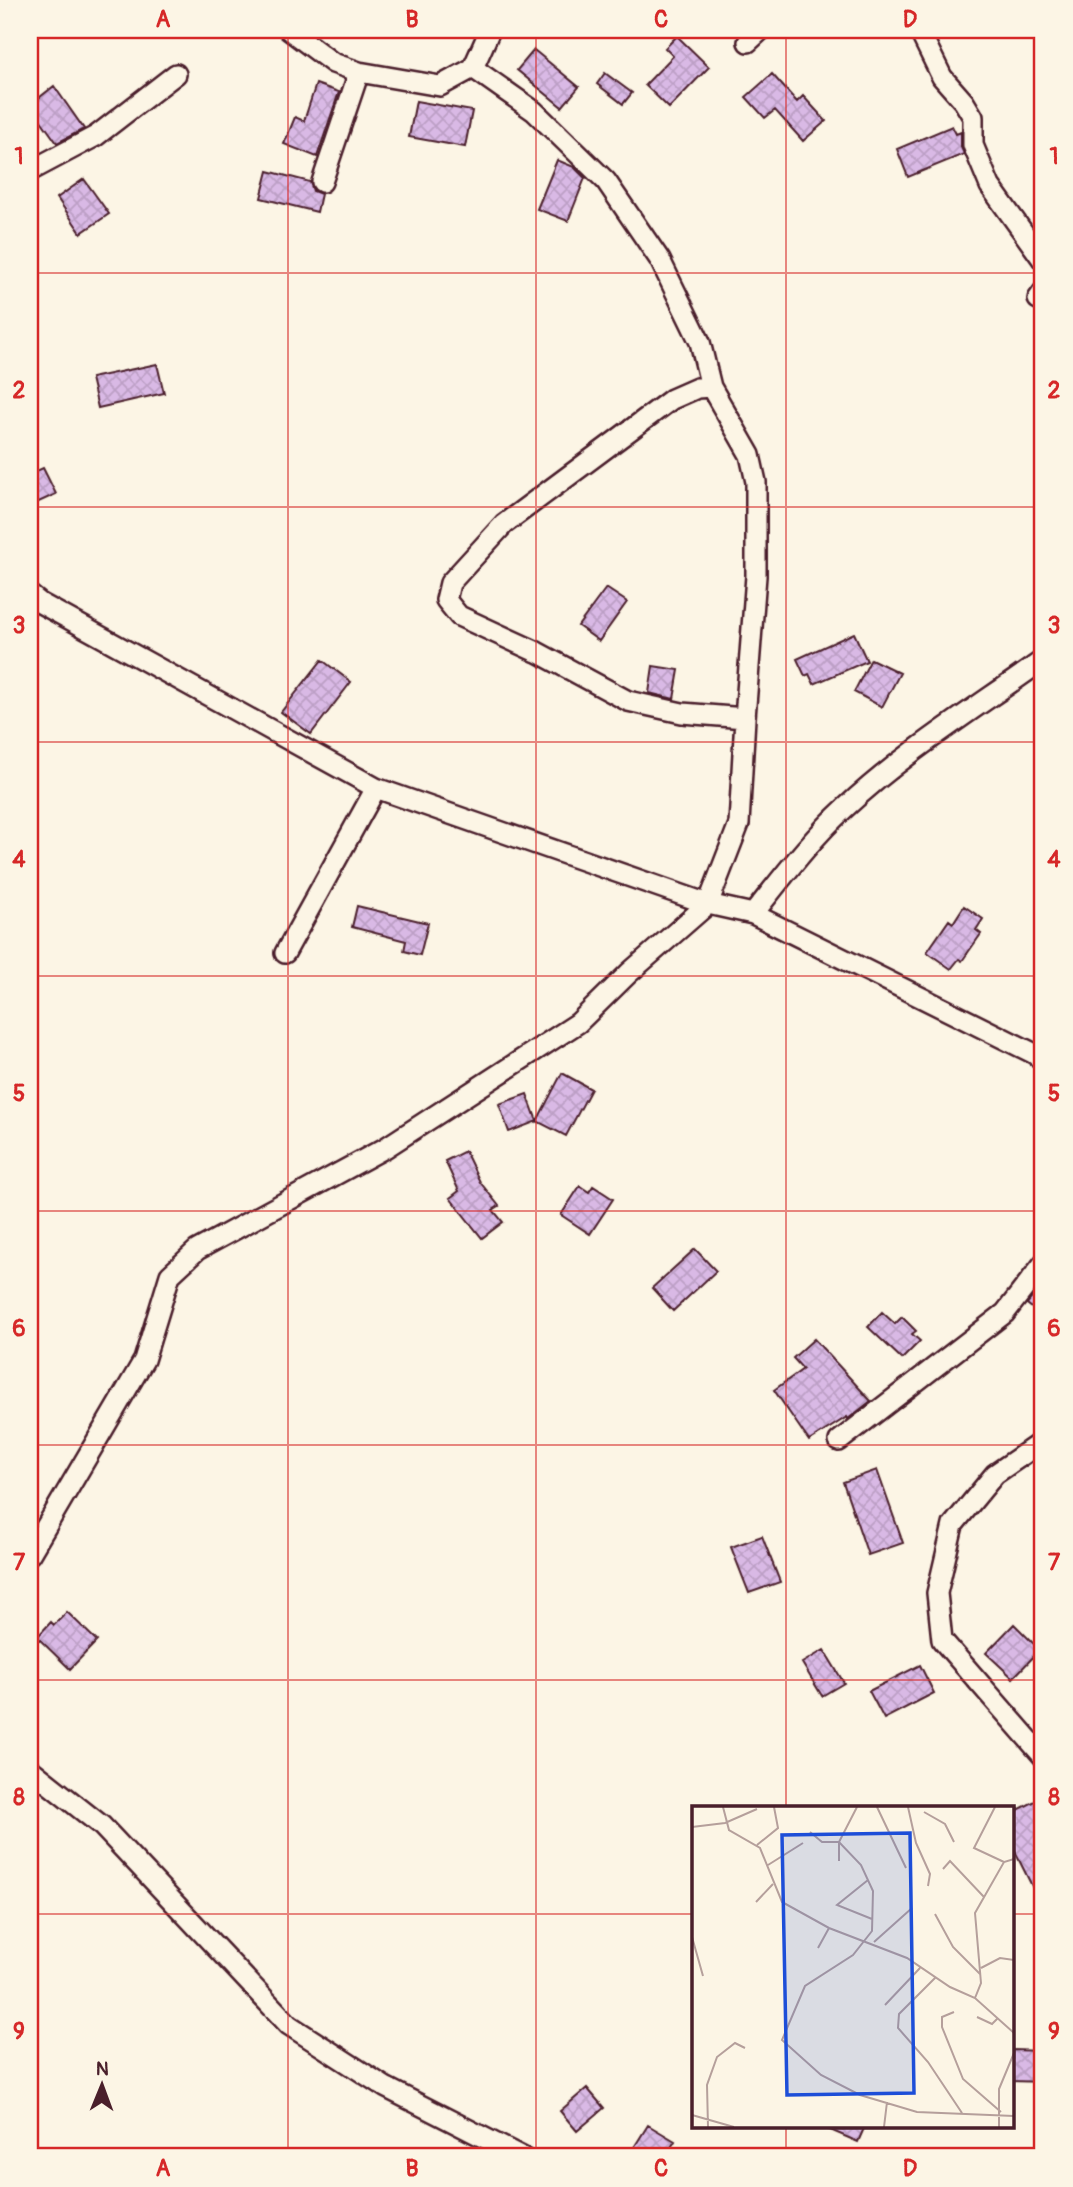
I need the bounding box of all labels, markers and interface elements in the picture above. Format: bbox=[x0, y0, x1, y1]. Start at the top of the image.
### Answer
text: A bbox=[156, 5, 171, 34]
text: B bbox=[405, 5, 419, 34]
text: C bbox=[654, 5, 668, 34]
text: D bbox=[903, 5, 917, 34]
text: 1 bbox=[15, 142, 24, 171]
text: 1 bbox=[1050, 142, 1059, 171]
text: 2 bbox=[13, 376, 26, 405]
text: 2 bbox=[1048, 376, 1061, 405]
text: 3 bbox=[13, 611, 25, 640]
text: 3 bbox=[1048, 611, 1060, 640]
text: 4 bbox=[12, 845, 26, 874]
text: 4 bbox=[1047, 845, 1061, 874]
text: 5 bbox=[13, 1079, 25, 1108]
text: 5 bbox=[1048, 1079, 1060, 1108]
text: 6 bbox=[12, 1314, 26, 1343]
text: 6 bbox=[1047, 1314, 1061, 1343]
text: 7 bbox=[13, 1548, 26, 1577]
text: 7 bbox=[1048, 1548, 1061, 1577]
text: 8 bbox=[13, 1783, 25, 1812]
text: 8 bbox=[1048, 1783, 1060, 1812]
inset map bbox=[692, 1806, 1014, 2128]
text: 9 bbox=[13, 2017, 25, 2046]
text: 9 bbox=[1048, 2017, 1060, 2046]
north arrow bbox=[66, 2050, 136, 2120]
text: N bbox=[96, 2057, 109, 2081]
text: A bbox=[156, 2154, 171, 2183]
text: B bbox=[405, 2154, 419, 2183]
text: C bbox=[654, 2154, 668, 2183]
text: D bbox=[903, 2154, 917, 2183]

